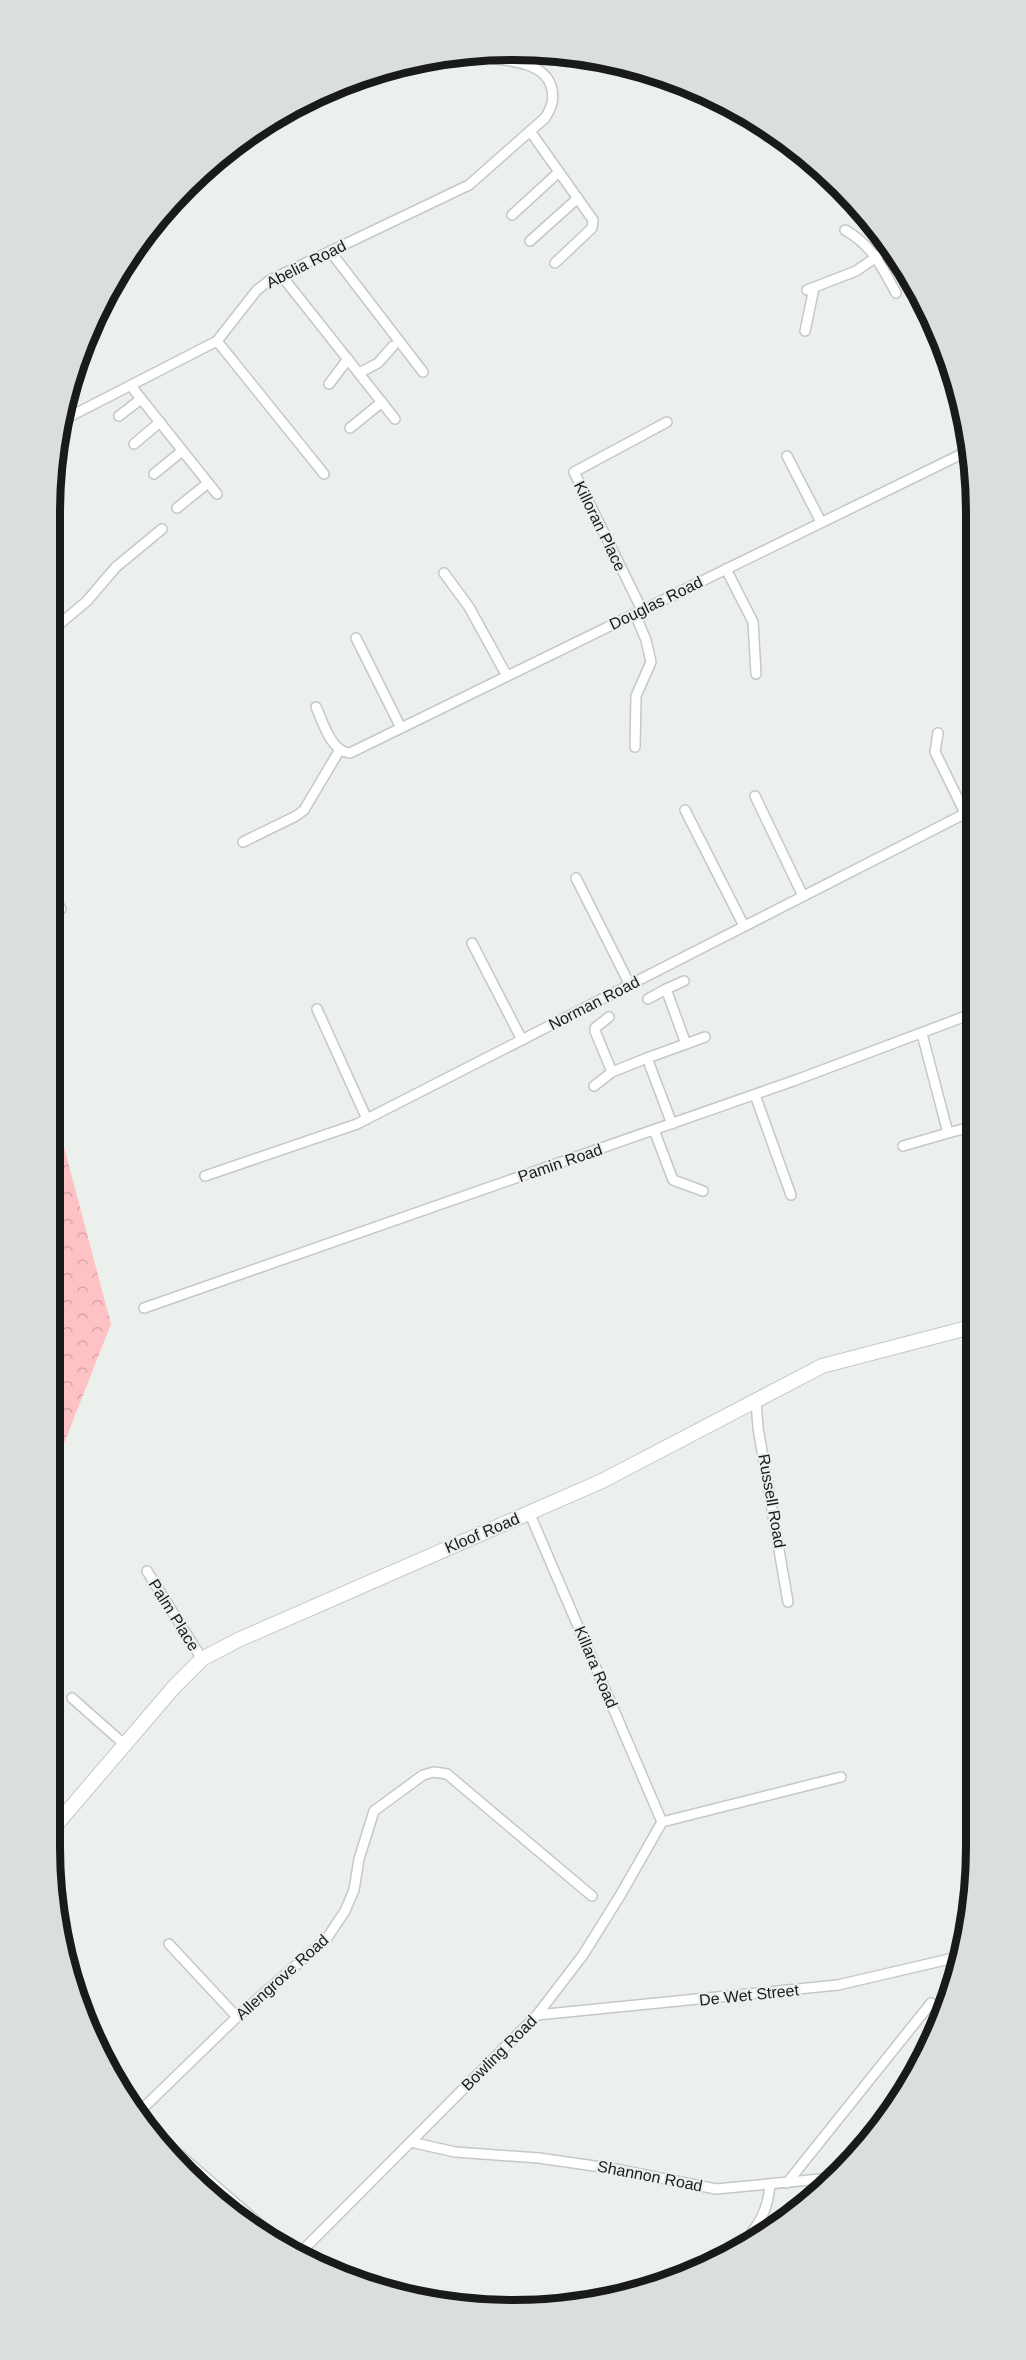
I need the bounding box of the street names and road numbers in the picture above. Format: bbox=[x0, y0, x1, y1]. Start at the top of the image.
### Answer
street label: Abelia Road bbox=[263, 237, 349, 291]
street label: Killoran Place bbox=[571, 478, 629, 574]
street label: Douglas Road bbox=[607, 573, 705, 633]
street label: Norman Road bbox=[546, 973, 642, 1033]
street label: Pamin Road bbox=[516, 1141, 604, 1185]
street label: Russell Road bbox=[755, 1453, 789, 1549]
street label: Kloof Road bbox=[442, 1510, 522, 1556]
street label: Palm Place bbox=[145, 1576, 203, 1654]
street label: Killara Road bbox=[571, 1624, 621, 1710]
street label: Allengrove Road bbox=[232, 1931, 332, 2023]
street label: De Wet Street bbox=[698, 1981, 800, 2009]
street label: Bowling Road bbox=[458, 2012, 540, 2094]
street label: Shannon Road bbox=[596, 2157, 704, 2195]

